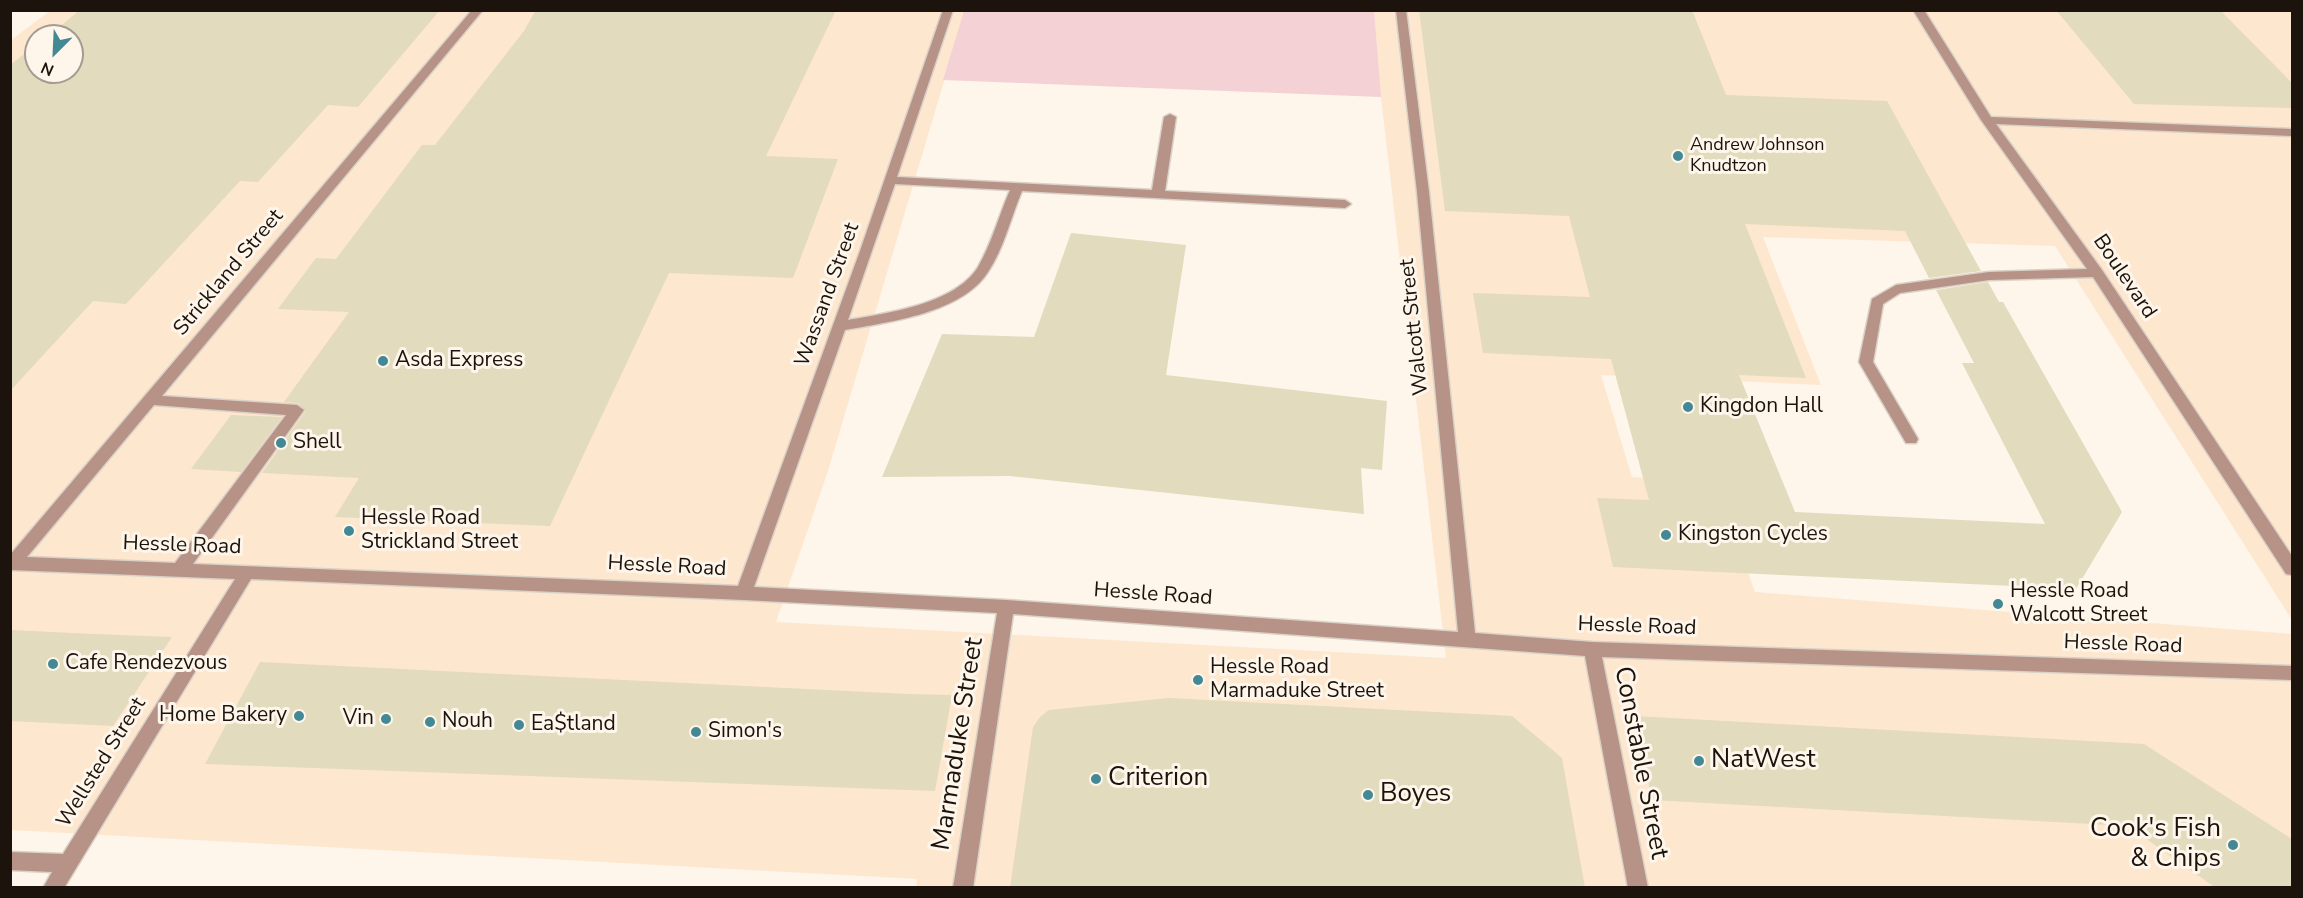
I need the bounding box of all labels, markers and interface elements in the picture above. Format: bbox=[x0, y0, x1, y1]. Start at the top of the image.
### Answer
north arrow bbox=[24, 24, 84, 84]
text: N bbox=[38, 56, 57, 81]
place label: Andrew Johnson Knudtzon bbox=[1690, 135, 1825, 178]
marker: Andrew Johnson Knudtzon bbox=[1671, 149, 1685, 163]
street label: Strickland Street bbox=[169, 205, 289, 341]
street label: Wassand Street bbox=[790, 220, 866, 370]
street label: Boulevard bbox=[2087, 230, 2161, 324]
street label: Walcott Street bbox=[1395, 257, 1435, 397]
place label: Asda Express bbox=[395, 348, 523, 374]
marker: Asda Express bbox=[376, 354, 390, 368]
place label: Kingdon Hall bbox=[1700, 394, 1823, 420]
marker: Kingdon Hall bbox=[1681, 400, 1695, 414]
place label: Shell bbox=[293, 430, 341, 456]
marker: Shell bbox=[274, 436, 288, 450]
place label: Hessle Road Strickland Street bbox=[361, 506, 518, 556]
place label: Kingston Cycles bbox=[1678, 522, 1828, 548]
marker: Hessle Road Strickland Street bbox=[342, 524, 356, 538]
marker: Kingston Cycles bbox=[1659, 528, 1673, 542]
street label: Hessle Road bbox=[122, 531, 242, 561]
street label: Hessle Road bbox=[607, 551, 727, 583]
street label: Hessle Road bbox=[1093, 578, 1213, 612]
place label: Hessle Road Walcott Street bbox=[2010, 579, 2147, 629]
marker: Hessle Road Walcott Street bbox=[1991, 597, 2005, 611]
street label: Hessle Road bbox=[1577, 612, 1697, 642]
street label: Hessle Road bbox=[2063, 630, 2183, 660]
street label: Marmaduke Street bbox=[927, 635, 991, 853]
place label: Cafe Rendezvous bbox=[65, 651, 227, 677]
place label: Hessle Road Marmaduke Street bbox=[1210, 655, 1384, 705]
marker: Cafe Rendezvous bbox=[46, 657, 60, 671]
street label: Constable Street bbox=[1606, 664, 1674, 862]
marker: Hessle Road Marmaduke Street bbox=[1191, 673, 1205, 687]
street label: Wellsted Street bbox=[52, 693, 152, 833]
place label: Home Bakery bbox=[159, 703, 287, 729]
place label: Vin bbox=[343, 706, 374, 732]
marker: Home Bakery bbox=[292, 709, 306, 723]
place label: Nouh bbox=[442, 709, 493, 735]
marker: Vin bbox=[379, 712, 393, 726]
place label: Ea$tland bbox=[531, 712, 616, 738]
marker: Nouh bbox=[423, 715, 437, 729]
marker: Ea$tland bbox=[512, 718, 526, 732]
place label: Simon's bbox=[708, 719, 782, 745]
marker: Simon's bbox=[689, 725, 703, 739]
place label: NatWest bbox=[1711, 745, 1816, 777]
marker: NatWest bbox=[1692, 754, 1706, 768]
place label: Criterion bbox=[1108, 763, 1208, 795]
marker: Criterion bbox=[1089, 772, 1103, 786]
place label: Boyes bbox=[1380, 779, 1451, 811]
marker: Boyes bbox=[1361, 788, 1375, 802]
place label: Cook's Fish & Chips bbox=[2090, 814, 2221, 876]
marker: Cook's Fish & Chips bbox=[2226, 838, 2240, 852]

